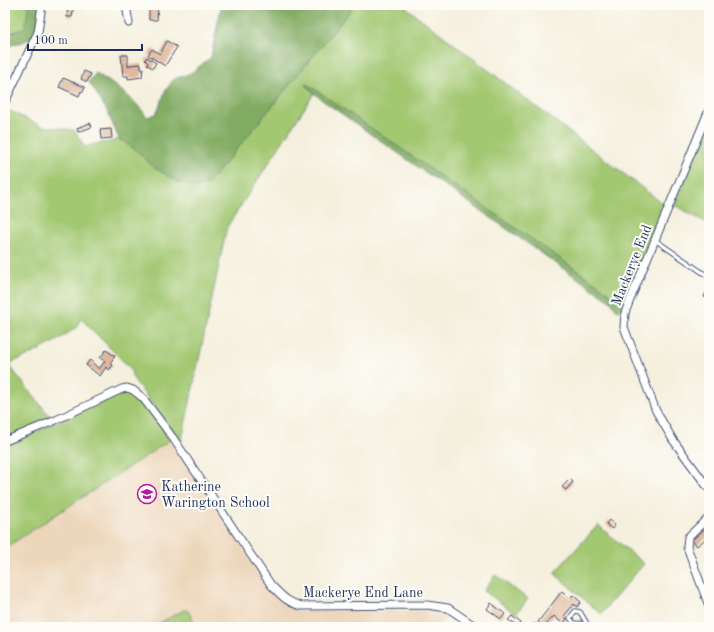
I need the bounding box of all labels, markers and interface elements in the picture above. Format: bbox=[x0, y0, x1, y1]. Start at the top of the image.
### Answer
scale bar bbox=[28, 26, 142, 52]
text: 100 m bbox=[34, 35, 68, 47]
street label: Mackerye End bbox=[609, 223, 654, 308]
place label: Katherine Warington School bbox=[161, 480, 270, 510]
school or university icon: Katherine Warington School bbox=[136, 483, 158, 505]
street label: Mackerye End Lane bbox=[303, 586, 423, 600]

